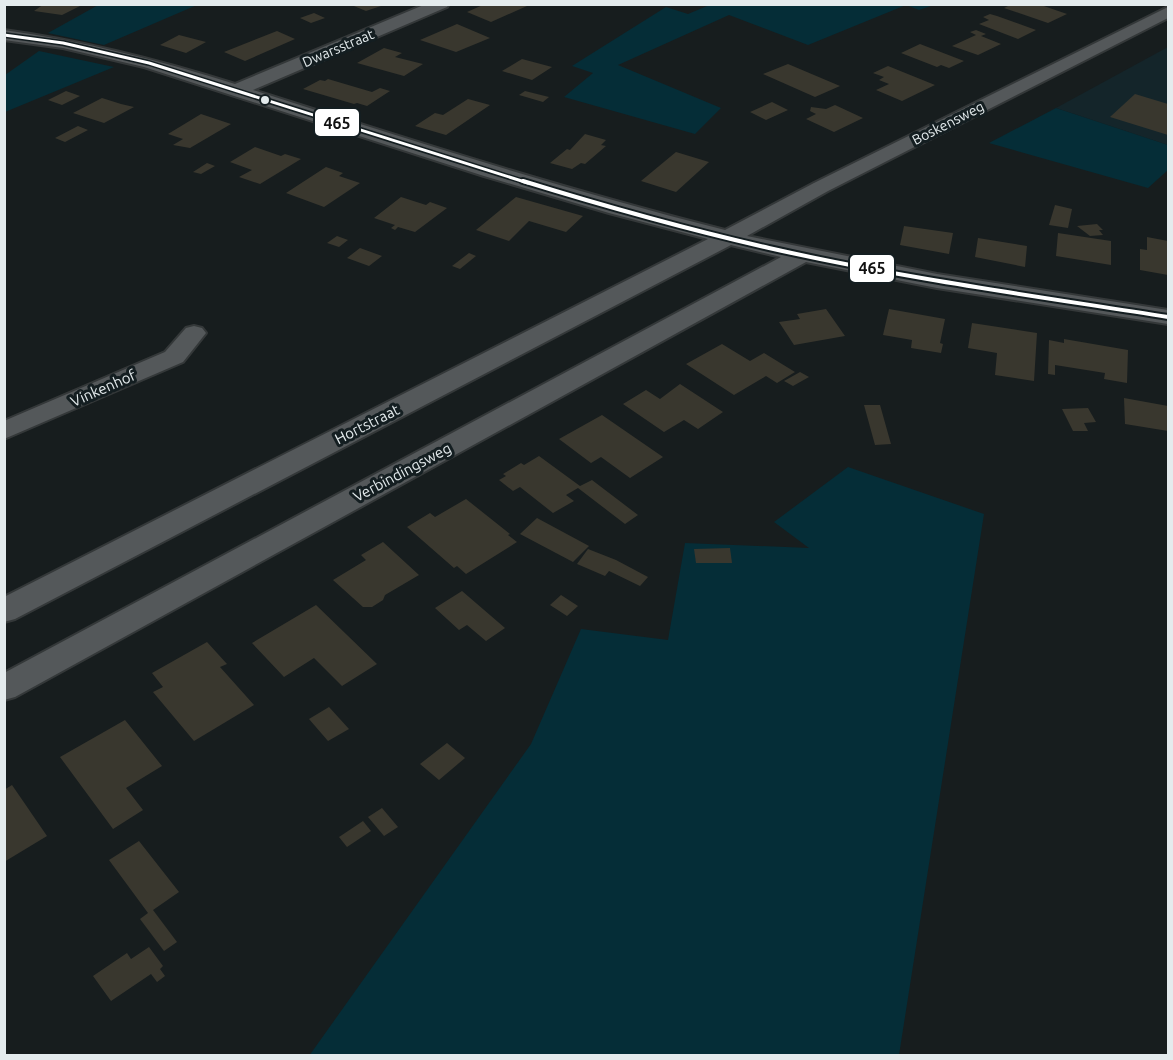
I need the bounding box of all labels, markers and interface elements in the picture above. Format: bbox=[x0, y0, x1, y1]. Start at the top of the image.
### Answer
street label: Dwarsstraat bbox=[300, 26, 377, 70]
unlabelled marker bbox=[259, 94, 271, 106]
street label: Boskensweg bbox=[909, 98, 987, 148]
line badge: 465 bbox=[314, 108, 360, 137]
text: 465 bbox=[323, 114, 351, 132]
line badge: 465 bbox=[849, 254, 895, 283]
text: 465 bbox=[858, 259, 886, 277]
street label: Vinkenhof bbox=[68, 366, 138, 410]
street label: Hortstraat bbox=[332, 400, 402, 448]
street label: Verbindingsweg bbox=[350, 439, 454, 505]

